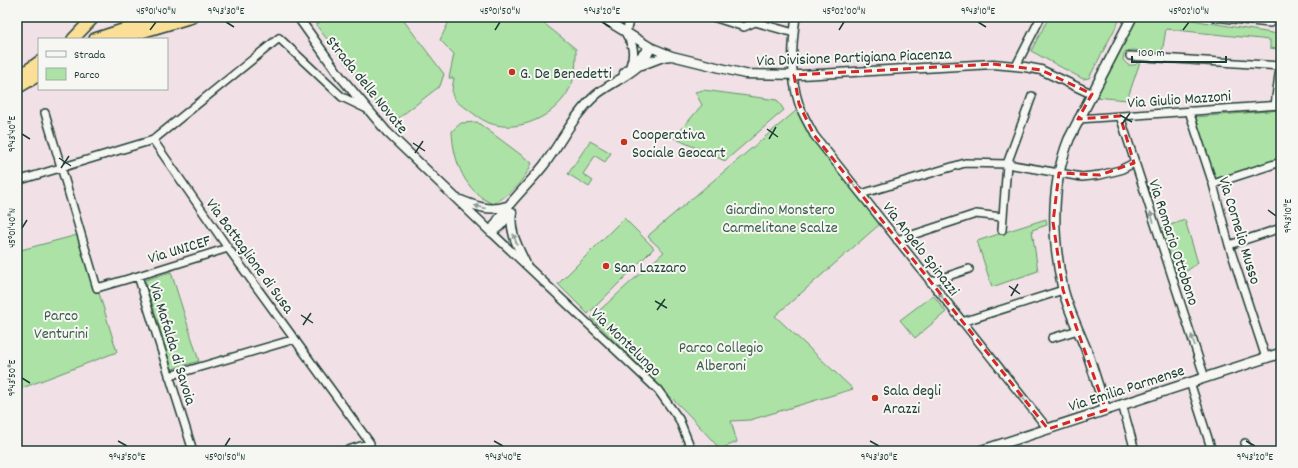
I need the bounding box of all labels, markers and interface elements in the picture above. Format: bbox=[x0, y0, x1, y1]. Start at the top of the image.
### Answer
text: 45°01'40"N bbox=[136, 5, 176, 19]
text: 9°43'30"E bbox=[208, 5, 245, 19]
text: 45°01'50"N bbox=[480, 5, 520, 19]
text: 9°43'20"E bbox=[584, 5, 621, 19]
text: 45°02'00"N bbox=[822, 5, 866, 19]
text: 9°43'10"E bbox=[961, 5, 996, 19]
text: 45°02'10"N bbox=[1169, 5, 1209, 19]
street label: Strada delle Novate bbox=[319, 32, 413, 139]
legend bbox=[38, 38, 168, 90]
scale bar bbox=[1132, 38, 1226, 64]
street label: Via Divisione Partigiana Piacenza bbox=[756, 44, 952, 73]
text: 100 m bbox=[1138, 45, 1165, 62]
text: Strada bbox=[74, 47, 105, 64]
place label: G. De Benedetti bbox=[520, 63, 612, 86]
text: Parco bbox=[74, 67, 100, 84]
marker: G. De Benedetti bbox=[507, 67, 517, 77]
street label: Via Giulio Mazzoni bbox=[1127, 85, 1232, 116]
text: 9°43'40"E bbox=[6, 116, 20, 152]
place label: Cooperativa Sociale Geocart bbox=[632, 124, 726, 165]
marker: Cooperativa Sociale Geocart bbox=[619, 137, 629, 147]
street label: Via Cornelio Musso bbox=[1211, 174, 1266, 287]
street label: Via Romario Ottobono bbox=[1141, 177, 1204, 309]
one-way arrow bbox=[849, 178, 857, 189]
street label: Via Battaglione di Susa bbox=[199, 194, 299, 319]
street label: Via Angelo Spinazzi bbox=[876, 198, 964, 302]
text: 9°43'10"E bbox=[1282, 198, 1296, 233]
park label: Giardino Monstero Carmelitane Scalze bbox=[722, 199, 838, 240]
one-way arrow bbox=[473, 204, 485, 210]
text: 45°01'40"N bbox=[6, 208, 20, 248]
one-way arrow bbox=[1149, 211, 1155, 223]
street label: Via UNICEF bbox=[145, 230, 214, 271]
one-way arrow bbox=[511, 233, 517, 245]
place label: San Lazzaro bbox=[614, 257, 686, 280]
marker: San Lazzaro bbox=[601, 261, 611, 271]
street label: Via Mafalda di Savoia bbox=[142, 280, 201, 408]
one-way arrow bbox=[938, 291, 946, 302]
street label: Via Montelungo bbox=[585, 303, 666, 383]
park label: Parco Venturini bbox=[34, 305, 88, 346]
one-way arrow bbox=[1189, 334, 1195, 346]
park label: Parco Collegio Alberoni bbox=[679, 337, 763, 378]
text: 9°43'50"E bbox=[6, 359, 20, 396]
street label: Via Emilia Parmense bbox=[1066, 360, 1188, 419]
place label: Sala degli Arazzi bbox=[883, 380, 941, 421]
marker: Sala degli Arazzi bbox=[870, 393, 880, 403]
one-way arrow bbox=[1019, 393, 1028, 404]
text: 9°43'50"E bbox=[109, 451, 146, 465]
text: 45°01'50"N bbox=[205, 451, 245, 465]
text: 9°43'40"E bbox=[485, 451, 521, 465]
text: 9°43'30"E bbox=[861, 451, 898, 465]
text: 9°43'20"E bbox=[1237, 451, 1274, 465]

